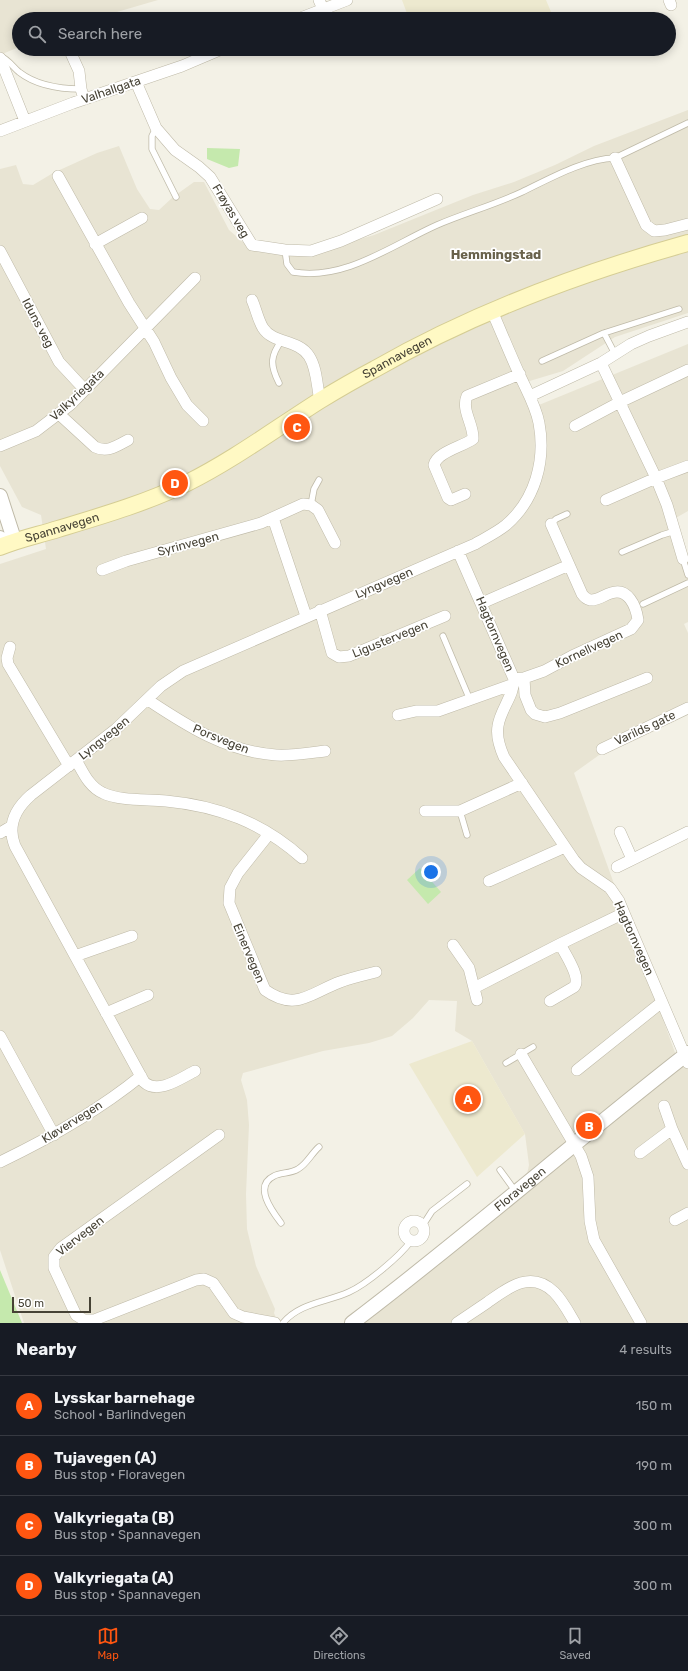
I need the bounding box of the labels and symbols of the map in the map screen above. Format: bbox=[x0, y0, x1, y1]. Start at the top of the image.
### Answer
street label: Valhallgata bbox=[80, 73, 142, 107]
street label: Frøyas veg bbox=[210, 182, 252, 240]
district label: Hemmingstad bbox=[451, 247, 541, 262]
street label: Iduns veg bbox=[19, 296, 57, 350]
street label: Spannavegen bbox=[360, 333, 434, 381]
street label: Valkyriegata bbox=[47, 366, 107, 424]
pin: C bbox=[284, 412, 310, 442]
pin: D bbox=[162, 468, 188, 498]
street label: Spannavegen bbox=[23, 510, 101, 545]
street label: Syrinvegen bbox=[156, 529, 220, 559]
street label: Lyngvegen bbox=[353, 565, 415, 601]
street label: Hagtornvegen bbox=[473, 594, 517, 674]
street label: Ligustervegen bbox=[350, 617, 430, 661]
street label: Kornellvegen bbox=[553, 627, 625, 671]
street label: Varilds gate bbox=[612, 708, 678, 748]
street label: Lyngvegen bbox=[76, 713, 132, 763]
street label: Porsvegen bbox=[191, 721, 251, 757]
your location bbox=[421, 862, 441, 882]
street label: Hagtornvegen bbox=[611, 899, 657, 977]
street label: Einervegen bbox=[230, 921, 268, 985]
pin: A bbox=[455, 1084, 481, 1114]
street label: Kløvervegen bbox=[39, 1098, 105, 1146]
pin: B bbox=[576, 1111, 602, 1141]
street label: Floravegen bbox=[492, 1164, 549, 1214]
street label: Viervegen bbox=[54, 1213, 106, 1259]
scale bar bbox=[12, 1295, 91, 1314]

